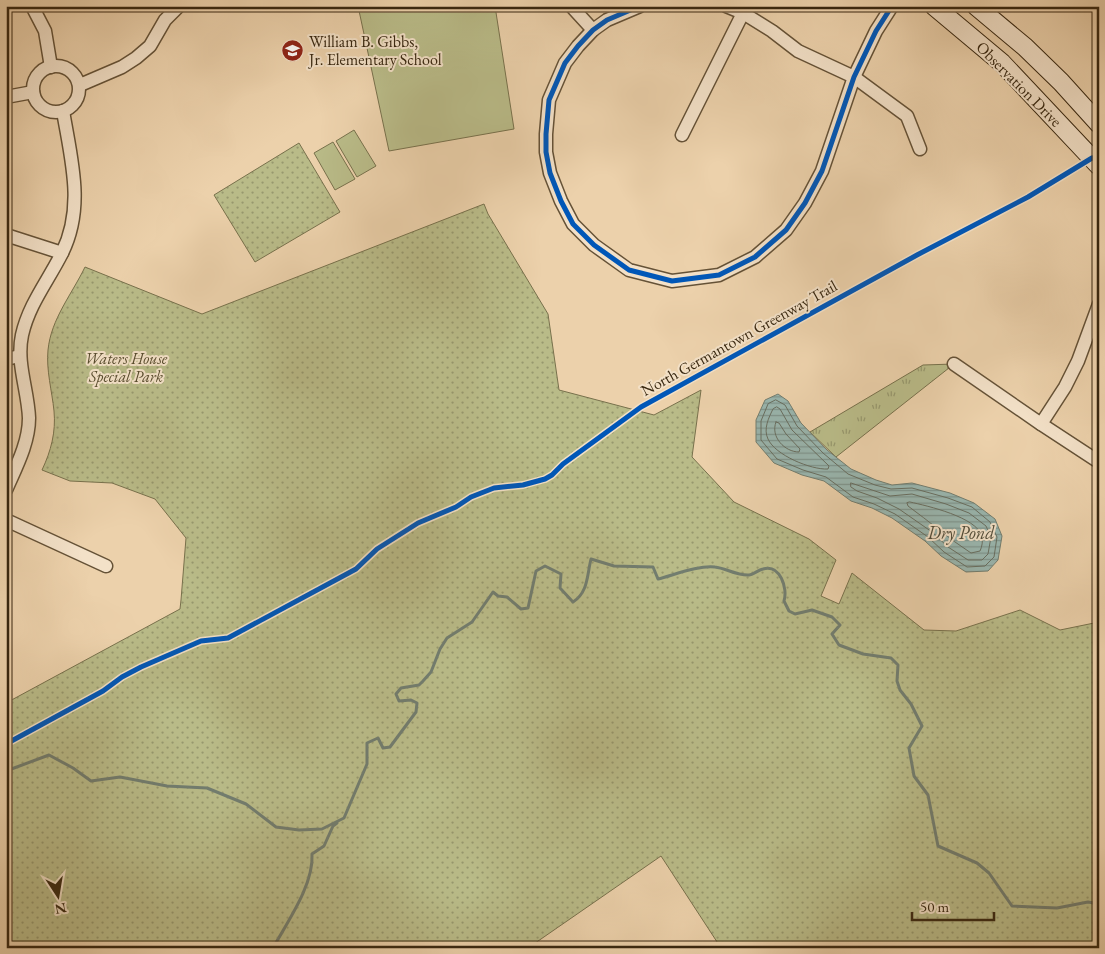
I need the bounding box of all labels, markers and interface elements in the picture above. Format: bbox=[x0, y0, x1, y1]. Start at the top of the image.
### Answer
place label: William B. Gibbs, Jr. Elementary School bbox=[307, 31, 442, 70]
street label: Observation Drive bbox=[972, 37, 1066, 131]
school or university icon: William B. Gibbs, Jr. Elementary School bbox=[281, 38, 305, 62]
street label: North Germantown Greenway Trail bbox=[637, 275, 841, 401]
park label: Waters House Special Park bbox=[85, 348, 168, 387]
water label: Dry Pond bbox=[926, 521, 995, 545]
north arrow bbox=[32, 872, 82, 922]
scale bar bbox=[912, 889, 995, 921]
text: 50 m bbox=[920, 897, 949, 916]
text: N bbox=[53, 899, 68, 919]

